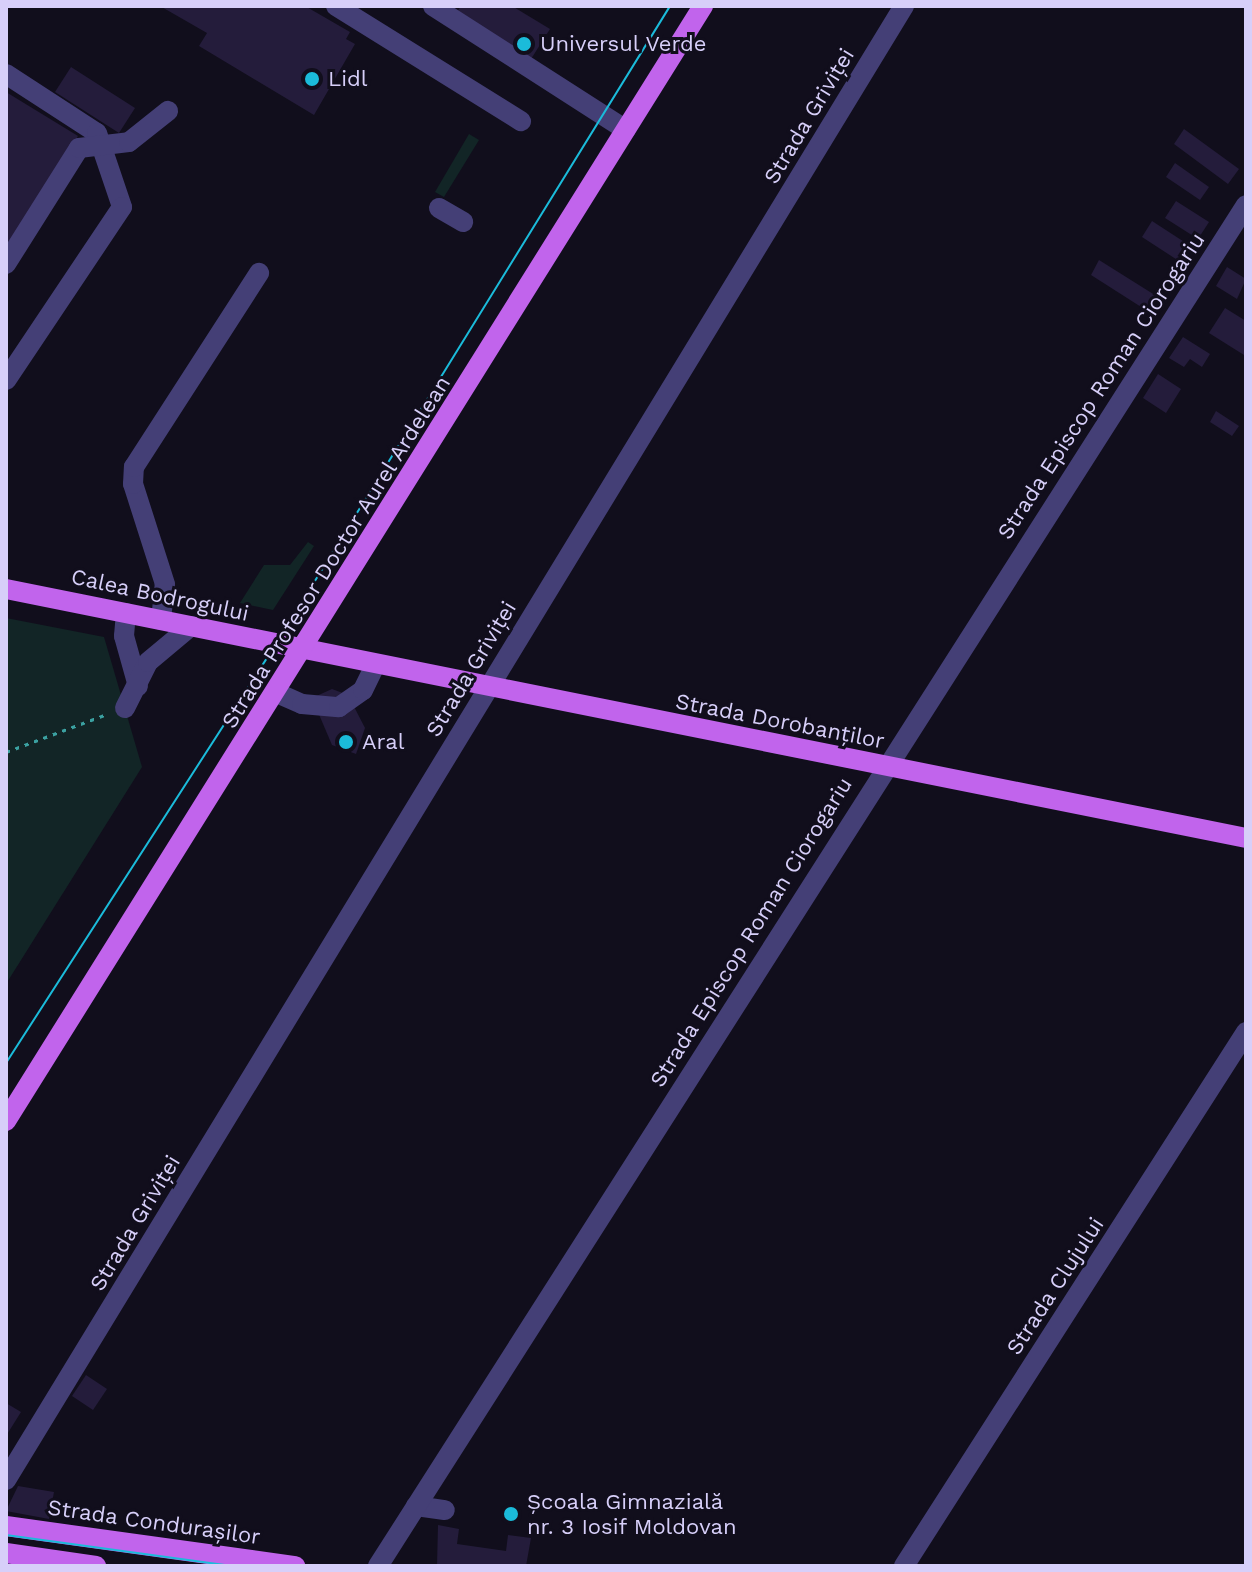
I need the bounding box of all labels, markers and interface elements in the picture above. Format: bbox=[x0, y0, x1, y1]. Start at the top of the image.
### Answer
place label: Universul Verde bbox=[540, 31, 708, 57]
marker: Universul Verde bbox=[515, 35, 533, 53]
street label: Strada Griviței bbox=[758, 43, 860, 189]
place label: Lidl bbox=[328, 66, 368, 92]
marker: Lidl bbox=[303, 70, 321, 88]
street label: Strada Episcop Roman Ciorogariu bbox=[992, 228, 1210, 544]
street label: Strada Profesor Doctor Aurel Ardelean bbox=[215, 369, 457, 735]
street label: Calea Bodrogului bbox=[68, 563, 252, 627]
street label: Strada Griviței bbox=[420, 596, 522, 742]
street label: Strada Dorobanților bbox=[673, 688, 887, 754]
place label: Aral bbox=[362, 729, 404, 755]
marker: Aral bbox=[337, 733, 355, 751]
street label: Strada Episcop Roman Ciorogariu bbox=[644, 772, 858, 1092]
street label: Strada Griviței bbox=[84, 1150, 186, 1296]
street label: Strada Clujului bbox=[1001, 1212, 1109, 1360]
place label: Școala Gimnazială nr. 3 Iosif Moldovan bbox=[527, 1488, 737, 1540]
street label: Strada Condurașilor bbox=[46, 1494, 262, 1550]
marker: Școala Gimnazială nr. 3 Iosif Moldovan bbox=[502, 1505, 520, 1523]

